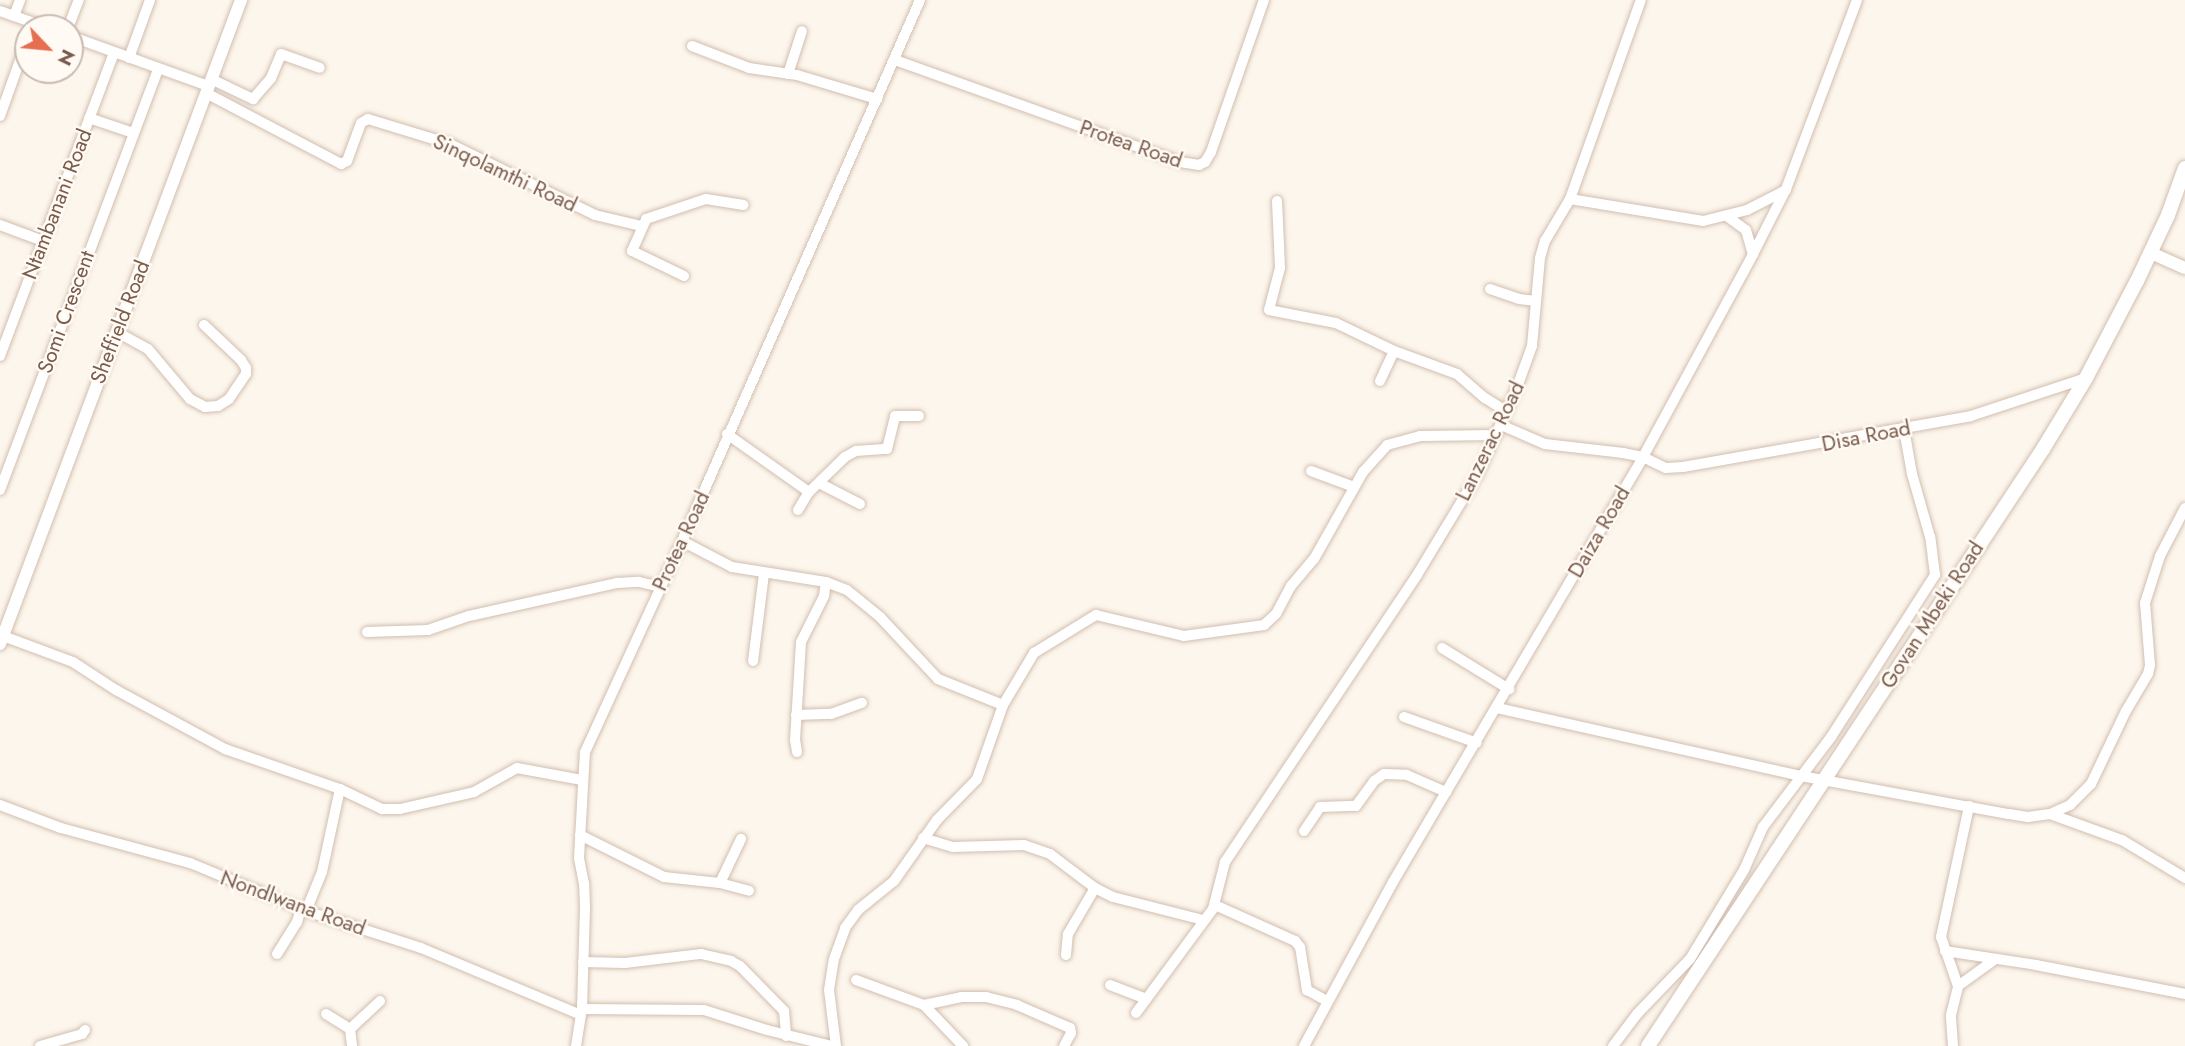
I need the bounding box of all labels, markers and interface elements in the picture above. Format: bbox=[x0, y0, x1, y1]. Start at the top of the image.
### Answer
north arrow bbox=[14, 14, 84, 84]
text: N bbox=[51, 45, 82, 70]
street label: Protea Road bbox=[1076, 115, 1186, 173]
street label: Ntambanani Road bbox=[17, 125, 97, 283]
street label: Sinqolamthi Road bbox=[429, 129, 581, 217]
street label: Somi Crescent bbox=[32, 247, 100, 377]
street label: Sheffield Road bbox=[85, 257, 155, 387]
street label: Lanzerac Road bbox=[1450, 377, 1530, 505]
street label: Disa Road bbox=[1819, 415, 1913, 457]
street label: Daiza Road bbox=[1563, 482, 1635, 582]
street label: Protea Road bbox=[647, 487, 715, 595]
street label: Govan Mbeki Road bbox=[1875, 537, 1989, 693]
street label: Nondlwana Road bbox=[217, 865, 369, 941]

